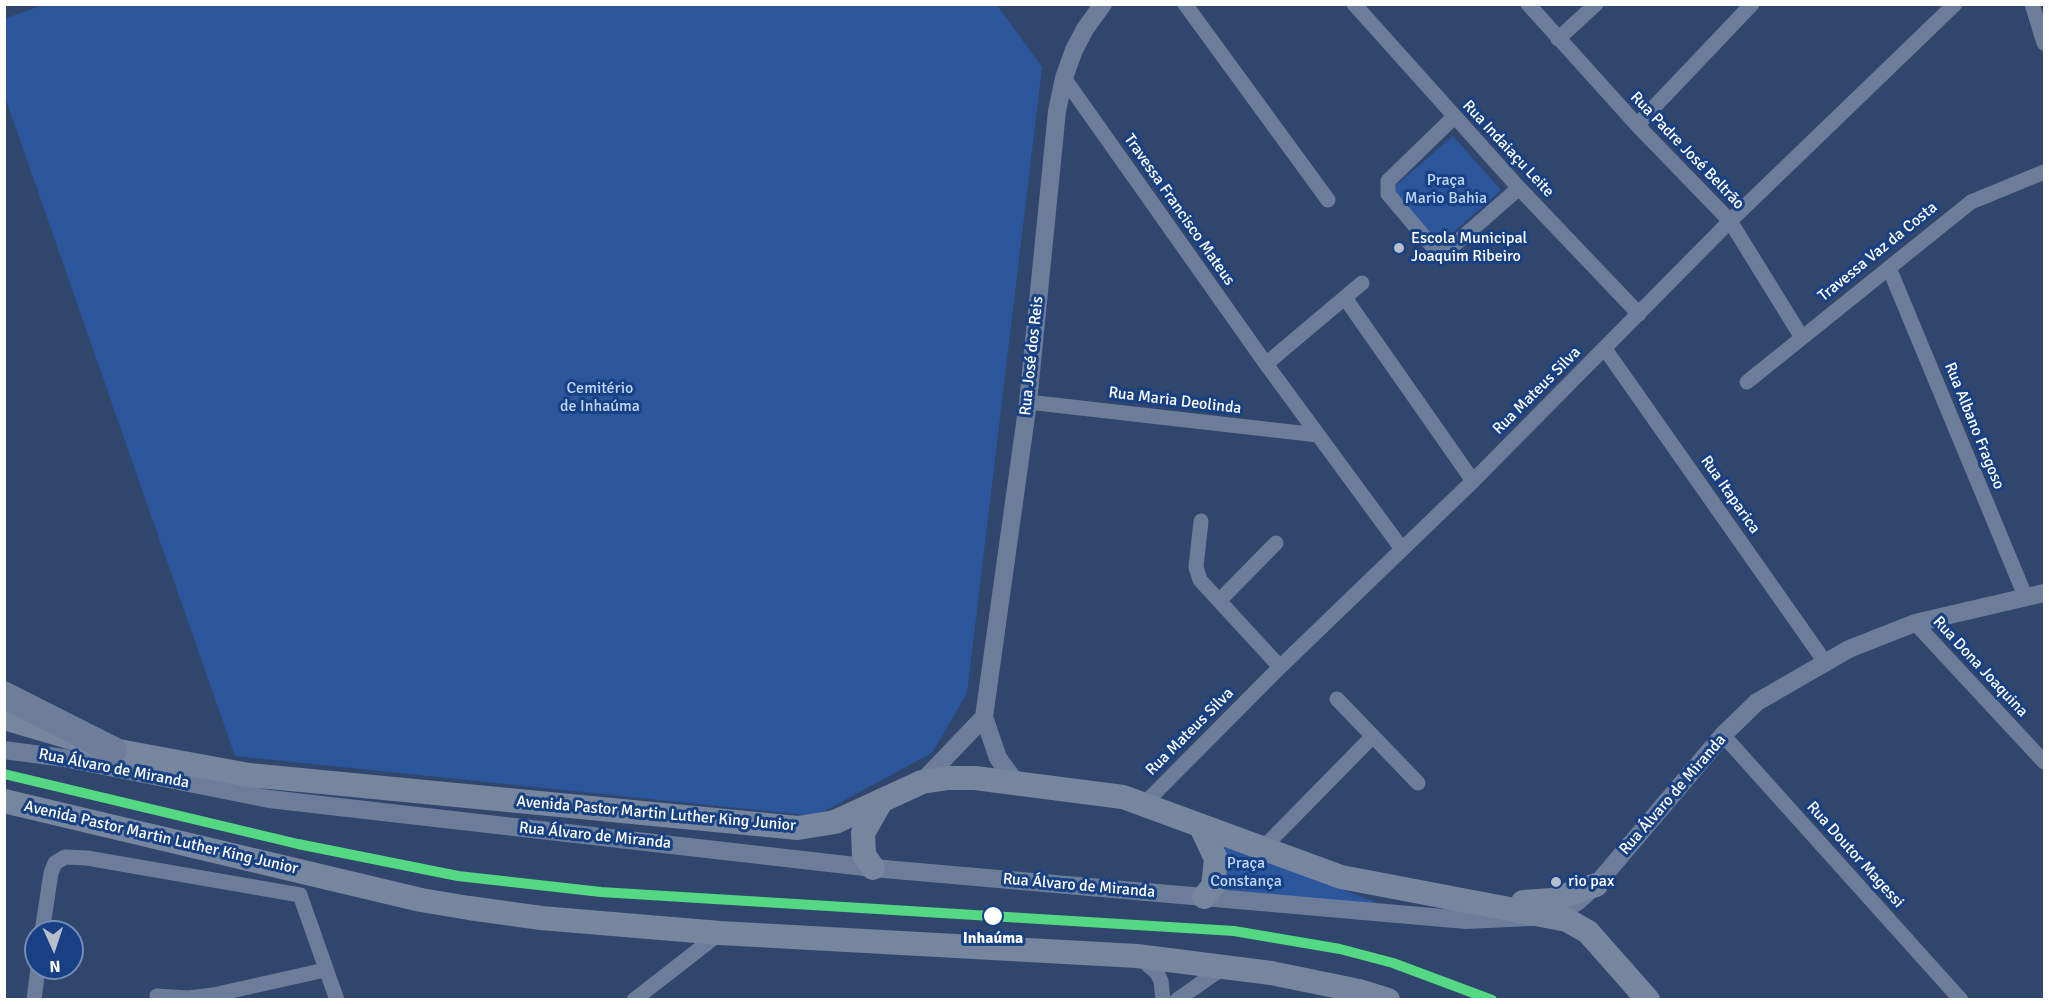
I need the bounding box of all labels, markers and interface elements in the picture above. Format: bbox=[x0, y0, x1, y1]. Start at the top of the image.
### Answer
street label: Rua Padre José Beltrão bbox=[1626, 88, 1748, 214]
street label: Rua Indaiaçu Leite bbox=[1458, 97, 1558, 201]
street label: Travessa Francisco Mateus bbox=[1119, 131, 1239, 289]
park label: Praça Mario Bahia bbox=[1405, 171, 1487, 209]
street label: Travessa Vaz da Costa bbox=[1815, 198, 1941, 306]
place label: Escola Municipal Joaquim Ribeiro bbox=[1411, 229, 1527, 267]
marker: Escola Municipal Joaquim Ribeiro bbox=[1392, 241, 1406, 255]
street label: Rua José dos Reis bbox=[1016, 295, 1048, 417]
street label: Rua Mateus Silva bbox=[1489, 343, 1585, 439]
street label: Rua Albano Fragoso bbox=[1940, 360, 2008, 492]
park label: Cemitério de Inhaúma bbox=[560, 379, 640, 417]
street label: Rua Maria Deolinda bbox=[1107, 383, 1243, 419]
street label: Rua Itaparica bbox=[1696, 452, 1764, 538]
street label: Rua Dona Joaquina bbox=[1928, 613, 2032, 721]
street label: Rua Mateus Silva bbox=[1142, 684, 1238, 780]
street label: Rua Álvaro de Miranda bbox=[1616, 731, 1730, 859]
street label: Rua Álvaro de Miranda bbox=[37, 745, 191, 793]
street label: Avenida Pastor Martin Luther King Junior bbox=[515, 792, 797, 836]
street label: Avenida Pastor Martin Luther King Junior bbox=[22, 797, 300, 879]
street label: Rua Doutor Magessi bbox=[1802, 798, 1908, 912]
street label: Rua Álvaro de Miranda bbox=[518, 818, 672, 854]
park label: Praça Constança bbox=[1210, 854, 1282, 892]
street label: Rua Álvaro de Miranda bbox=[1002, 870, 1156, 902]
place label: rio pax bbox=[1568, 872, 1614, 892]
marker: rio pax bbox=[1549, 875, 1563, 889]
marker: Inhaúma bbox=[982, 905, 1004, 927]
north arrow bbox=[24, 920, 84, 980]
place label: Inhaúma bbox=[963, 929, 1023, 949]
text: N bbox=[49, 956, 61, 976]

